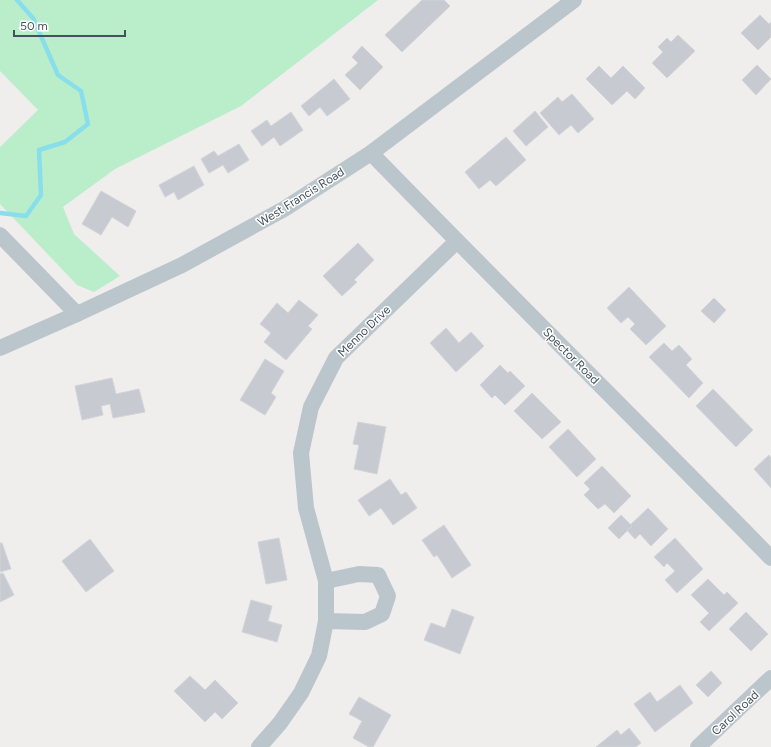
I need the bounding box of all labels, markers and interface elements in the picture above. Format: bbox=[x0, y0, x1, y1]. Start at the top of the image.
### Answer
scale bar bbox=[14, 12, 125, 38]
text: 50 m bbox=[20, 19, 48, 33]
street label: West Francis Road bbox=[255, 165, 347, 229]
street label: Menno Drive bbox=[335, 302, 394, 360]
street label: Spector Road bbox=[540, 325, 602, 387]
street label: Carol Road bbox=[709, 688, 761, 738]

